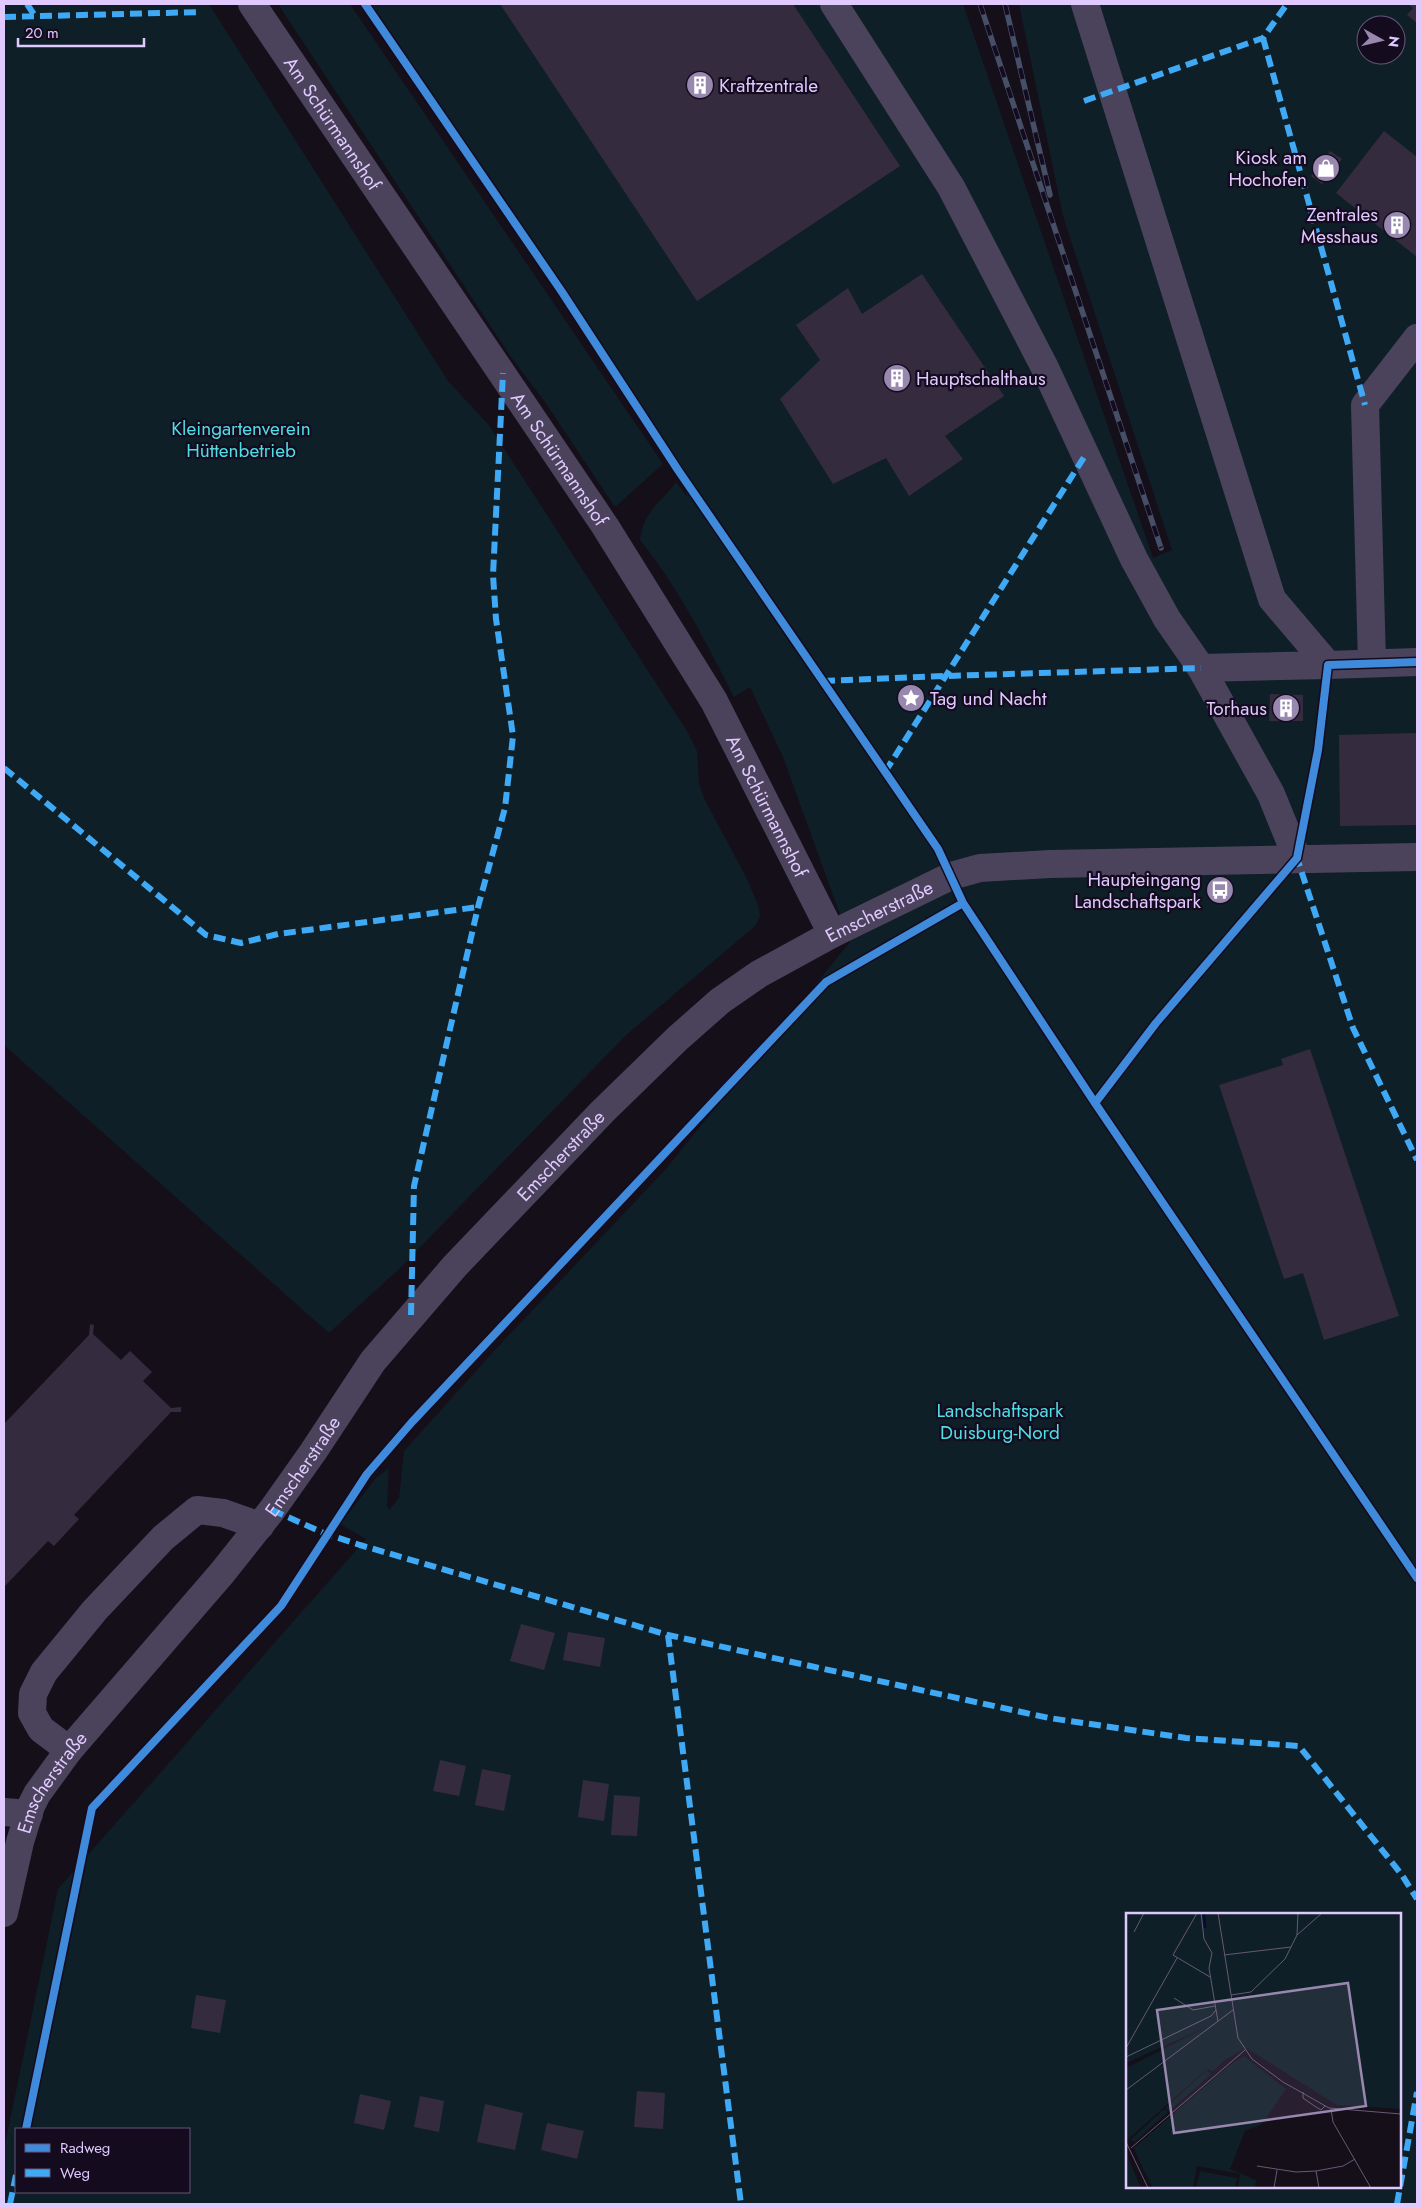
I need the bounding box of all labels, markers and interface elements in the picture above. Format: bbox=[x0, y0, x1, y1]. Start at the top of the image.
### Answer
scale bar bbox=[18, 15, 144, 47]
north arrow bbox=[1356, 15, 1406, 65]
text: 20 m bbox=[25, 22, 59, 44]
text: N bbox=[1383, 35, 1405, 49]
street label: Am Schürmannshof bbox=[277, 51, 388, 196]
building icon: Kraftzentrale bbox=[685, 70, 715, 100]
place label: Kraftzentrale bbox=[719, 72, 818, 99]
place label: Kiosk am Hochofen bbox=[1228, 144, 1307, 193]
shop icon: Kiosk am Hochofen bbox=[1311, 153, 1341, 183]
place label: Zentrales Messhaus bbox=[1301, 201, 1378, 250]
building icon: Zentrales Messhaus bbox=[1382, 210, 1412, 240]
building icon: Hauptschalthaus bbox=[882, 363, 912, 393]
place label: Hauptschalthaus bbox=[916, 365, 1046, 392]
street label: Am Schürmannshof bbox=[504, 387, 614, 532]
park label: Kleingartenverein Hüttenbetrieb bbox=[171, 415, 311, 464]
place icon: Tag und Nacht bbox=[896, 683, 926, 713]
place label: Tag und Nacht bbox=[930, 685, 1047, 712]
building icon: Torhaus bbox=[1271, 693, 1301, 723]
place label: Torhaus bbox=[1206, 695, 1267, 722]
street label: Am Schürmannshof bbox=[719, 730, 814, 883]
place label: Haupteingang Landschaftspark bbox=[1074, 866, 1202, 915]
street label: Emscherstraße bbox=[820, 874, 938, 949]
bus stop icon: Haupteingang Landschaftspark bbox=[1205, 875, 1235, 905]
street label: Emscherstraße bbox=[511, 1104, 611, 1207]
park label: Landschaftspark Duisburg-Nord bbox=[937, 1397, 1064, 1446]
street label: Emscherstraße bbox=[258, 1411, 347, 1522]
street label: Emscherstraße bbox=[10, 1725, 94, 1837]
inset map bbox=[1126, 1913, 1401, 2188]
legend bbox=[15, 2128, 190, 2193]
text: Radweg bbox=[60, 2137, 110, 2159]
text: Weg bbox=[60, 2162, 90, 2184]

